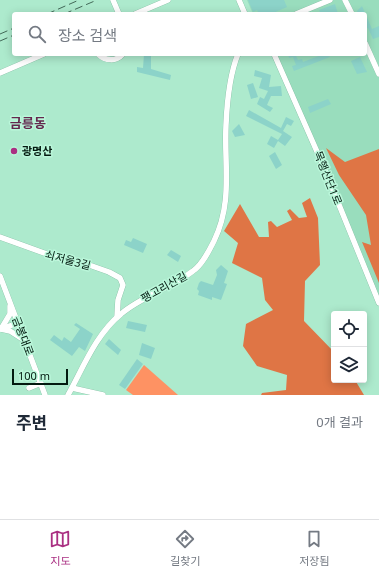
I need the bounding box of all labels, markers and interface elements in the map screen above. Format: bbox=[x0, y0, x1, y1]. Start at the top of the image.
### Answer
search box bbox=[12, 12, 367, 56]
icon: search bbox=[26, 23, 48, 45]
text: 장소 검색 bbox=[58, 25, 117, 45]
district label: 금릉동 bbox=[10, 114, 46, 132]
place label: 광명산 bbox=[22, 143, 52, 158]
marker: 광명산 bbox=[9, 146, 19, 156]
street label: 목행산단1로 bbox=[311, 149, 346, 207]
street label: 쇠저울3길 bbox=[44, 246, 93, 273]
street label: 팽고리산길 bbox=[138, 268, 190, 305]
map controls bbox=[331, 311, 367, 383]
button: locate bbox=[331, 311, 367, 347]
street label: 금봉대로 bbox=[9, 314, 38, 357]
button: layers bbox=[331, 347, 367, 383]
scale bar bbox=[12, 367, 68, 386]
text: 100 m bbox=[18, 368, 50, 383]
text: 주변 bbox=[16, 411, 47, 434]
text: 0개 결과 bbox=[316, 413, 363, 431]
tab: 지도 bbox=[49, 528, 71, 568]
tab: 길찾기 bbox=[170, 528, 201, 568]
tab: 저장됨 bbox=[299, 528, 330, 568]

